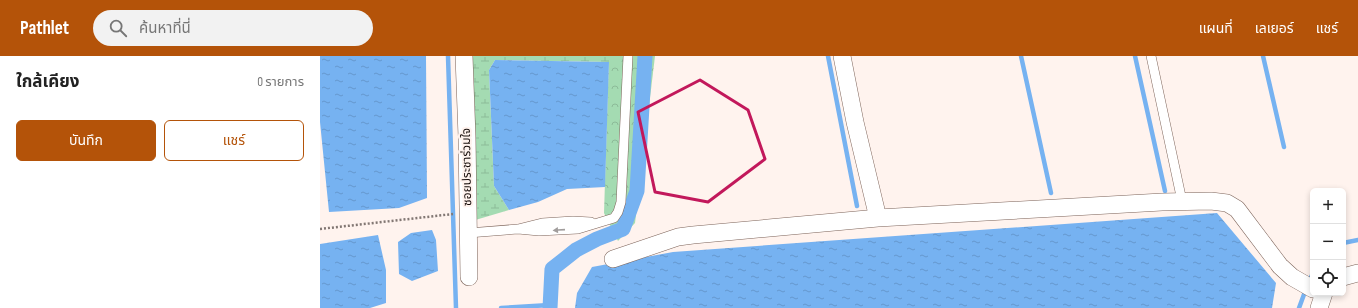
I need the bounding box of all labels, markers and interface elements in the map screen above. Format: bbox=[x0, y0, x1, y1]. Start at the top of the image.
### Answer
search box bbox=[93, 10, 373, 46]
text: Pathlet bbox=[20, 17, 69, 40]
icon: search bbox=[107, 17, 129, 39]
text: ค้นหาที่นี่ bbox=[139, 19, 191, 38]
text: แผนที่ bbox=[1199, 20, 1233, 37]
text: เลเยอร์ bbox=[1255, 20, 1294, 37]
text: แชร์ bbox=[1316, 20, 1338, 37]
text: ใกล้เคียง bbox=[16, 72, 79, 92]
text: 0 รายการ bbox=[257, 74, 304, 90]
button: บันทึก bbox=[16, 120, 156, 161]
button: แชร์ bbox=[164, 120, 304, 161]
street label: ซอยประชาร่วมใจ bbox=[459, 128, 475, 206]
map controls bbox=[1310, 188, 1346, 296]
button: + bbox=[1310, 188, 1346, 224]
button: − bbox=[1310, 224, 1346, 260]
one-way arrow bbox=[552, 226, 565, 233]
button: locate bbox=[1310, 260, 1346, 296]

